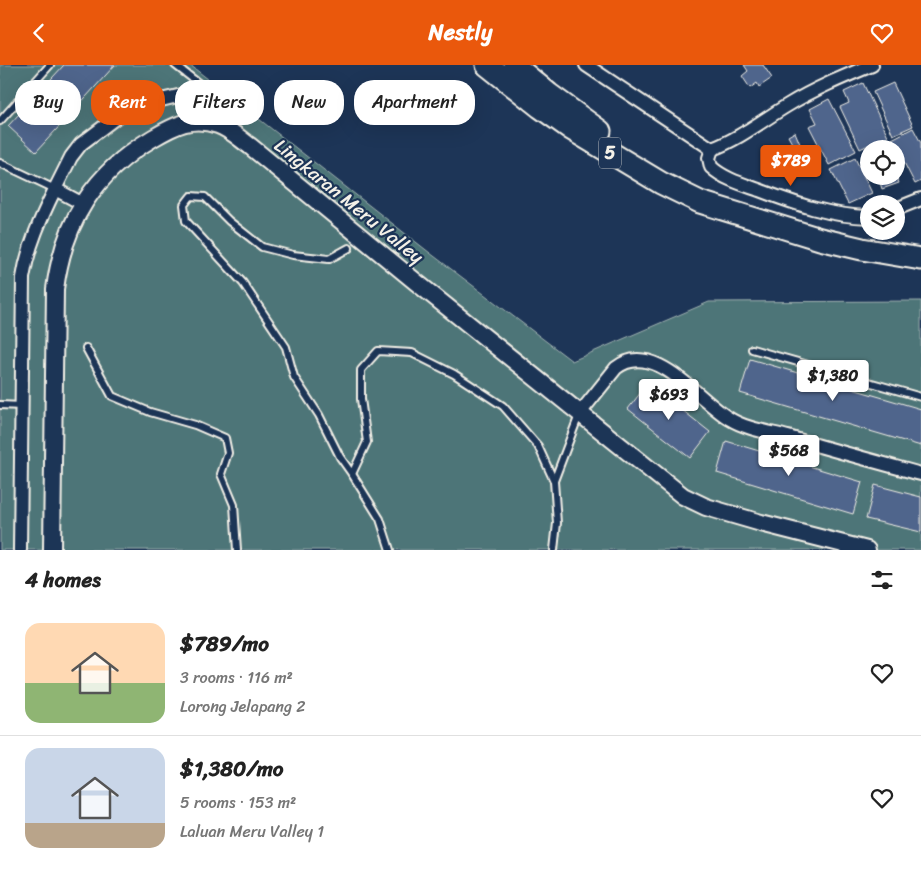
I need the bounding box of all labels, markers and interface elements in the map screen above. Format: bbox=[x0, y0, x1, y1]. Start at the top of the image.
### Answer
text: Nestly bbox=[429, 13, 492, 52]
icon: back bbox=[25, 19, 53, 47]
icon: heart bbox=[868, 19, 896, 47]
chip: Buy bbox=[15, 80, 81, 125]
chip: Rent bbox=[91, 80, 165, 125]
chip: Filters bbox=[175, 80, 264, 125]
chip: New bbox=[274, 80, 344, 125]
chip: Apartment bbox=[354, 80, 475, 125]
street label: Lingkaran Meru Valley bbox=[267, 130, 432, 272]
road number: 5 bbox=[599, 138, 621, 169]
map controls bbox=[860, 140, 905, 240]
button: locate bbox=[860, 140, 905, 185]
pin: $789 bbox=[761, 145, 821, 187]
text: $789 bbox=[771, 146, 811, 175]
button: layers bbox=[860, 195, 905, 240]
pin: $1,380 bbox=[792, 359, 874, 402]
text: $1,380 bbox=[808, 361, 858, 390]
pin: $693 bbox=[639, 379, 699, 421]
text: $693 bbox=[650, 380, 688, 409]
pin: $568 bbox=[759, 435, 819, 477]
text: $568 bbox=[769, 436, 809, 465]
text: 4 homes bbox=[25, 561, 101, 599]
icon: filters bbox=[868, 566, 896, 594]
text: $789/mo bbox=[180, 625, 269, 663]
icon: home bbox=[65, 643, 125, 703]
icon: heart bbox=[868, 659, 896, 687]
text: 3 rooms · 116 m² bbox=[180, 663, 293, 692]
text: Lorong Jelapang 2 bbox=[180, 692, 306, 721]
text: $1,380/mo bbox=[180, 750, 283, 788]
icon: home bbox=[65, 768, 125, 828]
icon: heart bbox=[868, 784, 896, 812]
text: 5 rooms · 153 m² bbox=[180, 788, 296, 817]
text: Laluan Meru Valley 1 bbox=[180, 817, 324, 846]

